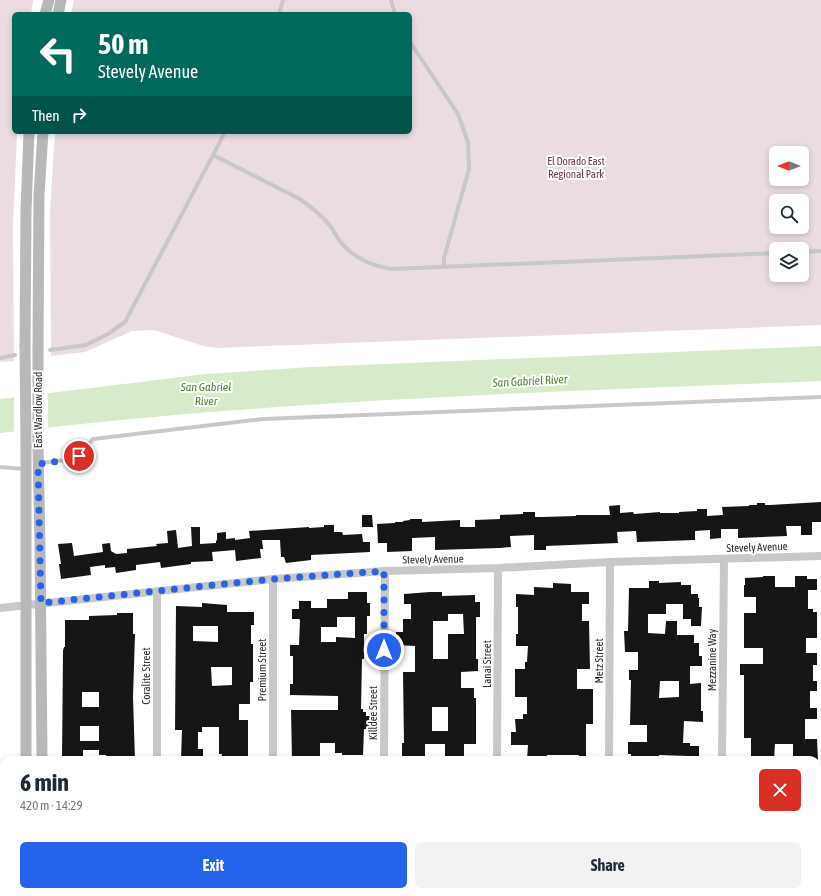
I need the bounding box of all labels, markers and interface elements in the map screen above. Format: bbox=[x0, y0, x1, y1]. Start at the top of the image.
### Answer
icon: left bbox=[32, 28, 84, 80]
text: 50 m bbox=[98, 28, 148, 60]
text: Stevely Avenue bbox=[98, 61, 198, 82]
icon: right bbox=[68, 104, 90, 126]
text: Then bbox=[32, 107, 60, 124]
north arrow bbox=[769, 146, 809, 186]
map controls bbox=[769, 146, 809, 282]
park label: El Dorado East Regional Park bbox=[547, 155, 605, 180]
button: search bbox=[769, 194, 809, 234]
button: layers bbox=[769, 242, 809, 282]
street label: East Wardlow Road bbox=[32, 372, 44, 448]
water label: San Gabriel River bbox=[491, 372, 568, 390]
water label: San Gabriel River bbox=[180, 380, 231, 408]
pin bbox=[62, 439, 96, 473]
icon: arrive bbox=[68, 445, 90, 467]
street label: Stevely Avenue bbox=[726, 540, 788, 554]
street label: Stevely Avenue bbox=[402, 552, 464, 566]
street label: Mezzanine Way bbox=[706, 628, 718, 691]
position arrow bbox=[363, 629, 405, 671]
street label: Metz Street bbox=[593, 638, 605, 684]
street label: Premium Street bbox=[256, 639, 268, 701]
street label: Lanai Street bbox=[481, 640, 493, 688]
street label: Coralite Street bbox=[140, 647, 152, 705]
street label: Killdee Street bbox=[367, 686, 379, 740]
text: 6 min bbox=[20, 769, 69, 796]
button: close bbox=[759, 769, 801, 811]
text: 420 m · 14:29 bbox=[20, 798, 83, 813]
button: Exit bbox=[20, 842, 407, 888]
button: Share bbox=[415, 842, 801, 888]

